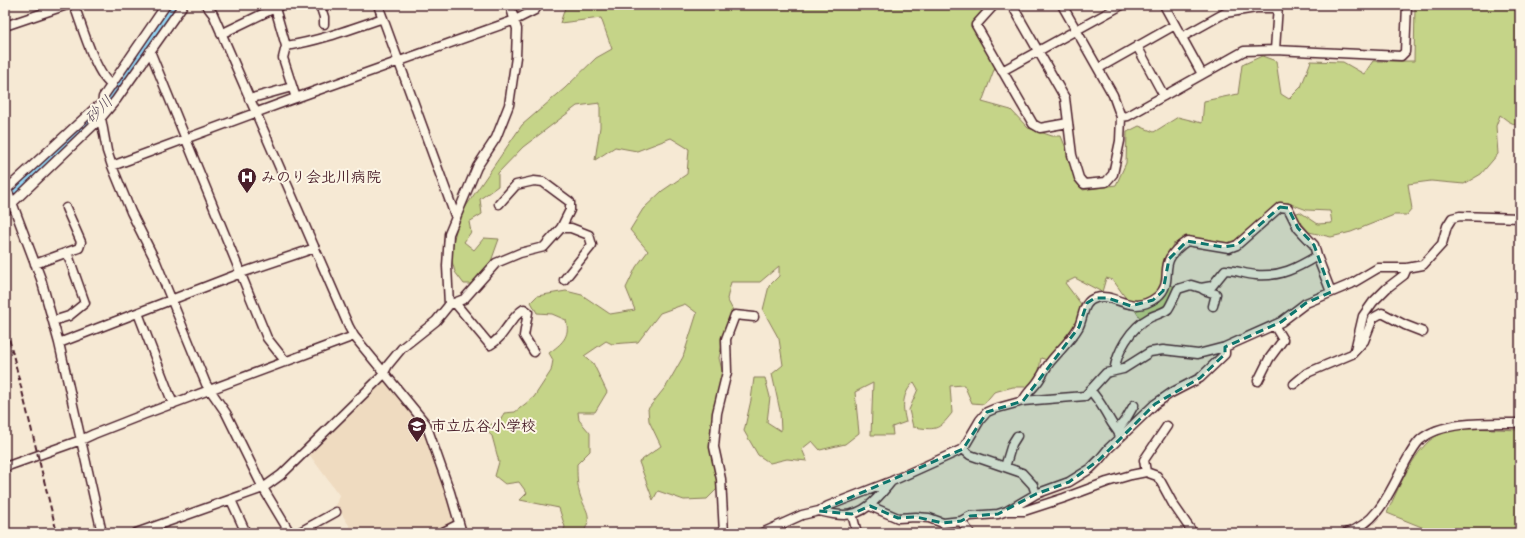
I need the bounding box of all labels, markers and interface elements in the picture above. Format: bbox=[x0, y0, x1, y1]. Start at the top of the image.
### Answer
water label: 砂川 bbox=[80, 91, 118, 129]
hospital icon: みのり会北川病院 bbox=[236, 166, 258, 194]
place label: みのり会北川病院 bbox=[261, 167, 381, 188]
school or university icon: 市立広谷小学校 bbox=[406, 415, 428, 443]
place label: 市立広谷小学校 bbox=[431, 416, 536, 437]

